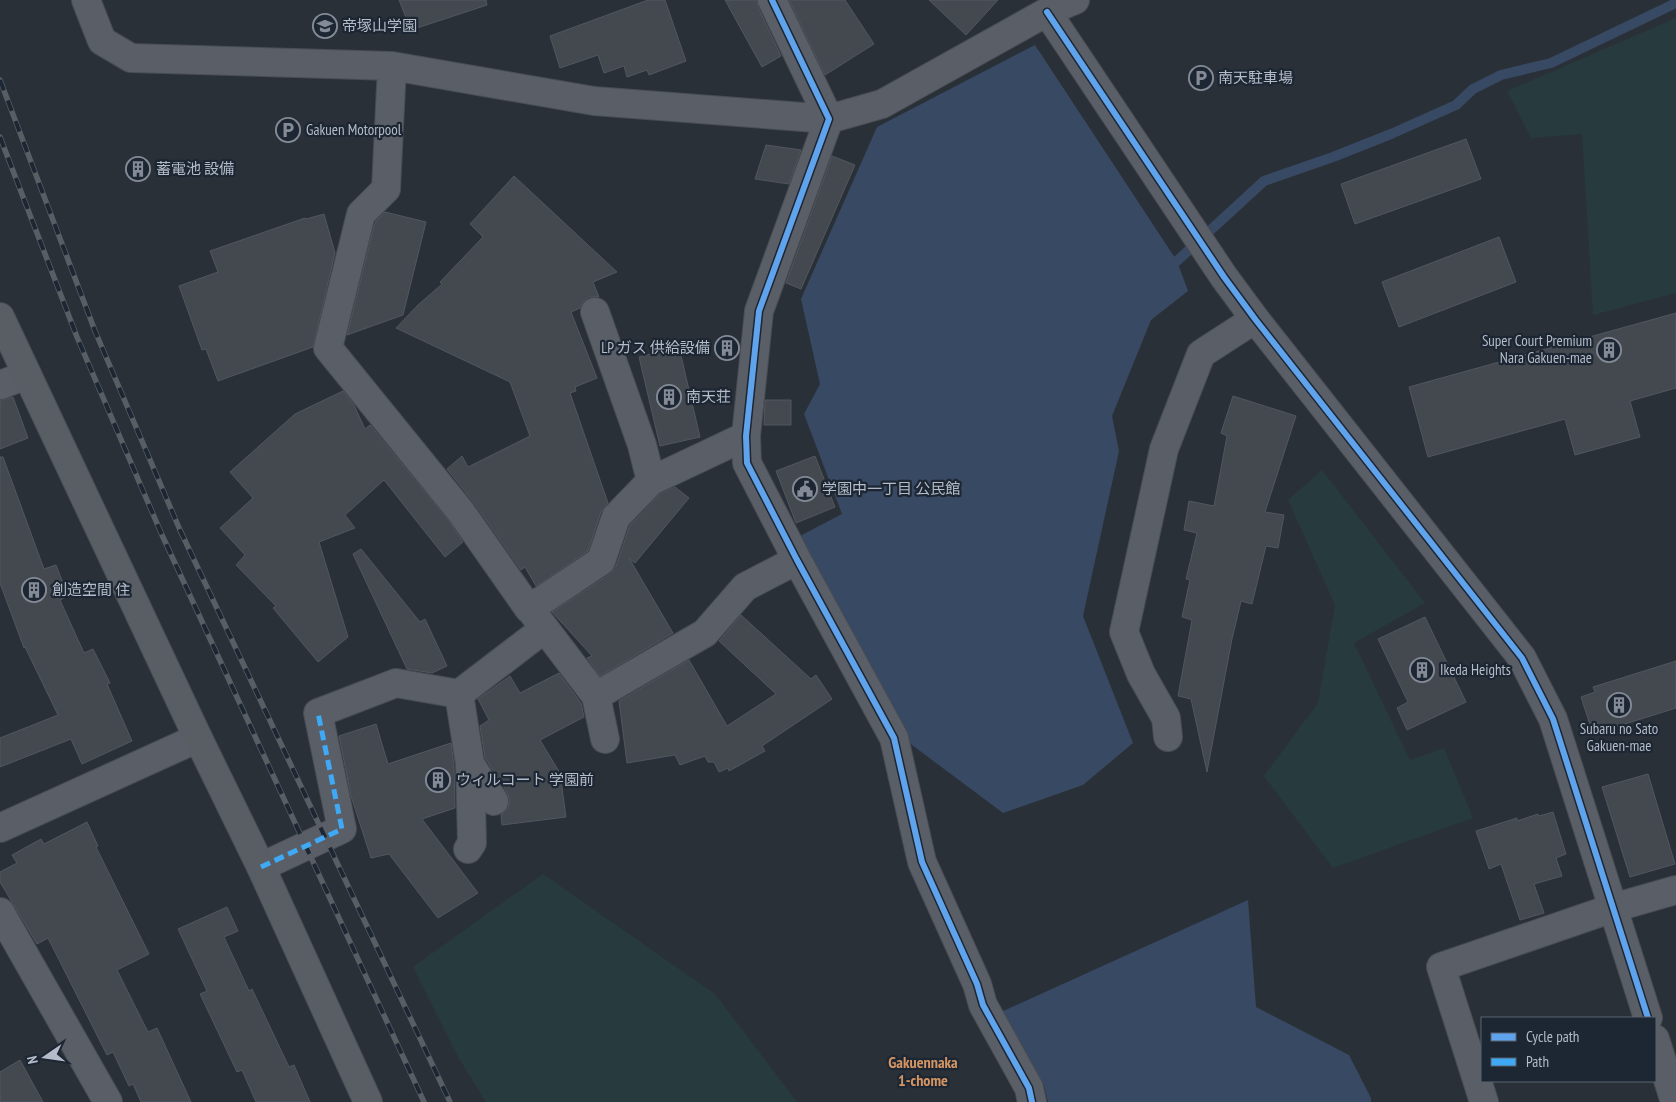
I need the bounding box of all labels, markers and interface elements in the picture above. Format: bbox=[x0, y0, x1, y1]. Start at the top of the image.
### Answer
school or university icon: 帝塚山学園 bbox=[312, 13, 338, 39]
place label: 帝塚山学園 bbox=[342, 16, 417, 35]
parking icon: 南天駐車場 bbox=[1188, 65, 1214, 91]
place label: 南天駐車場 bbox=[1218, 68, 1293, 87]
parking icon: Gakuen Motorpool bbox=[275, 117, 301, 143]
place label: Gakuen Motorpool bbox=[306, 120, 402, 139]
building icon: 蓄電池 設備 bbox=[125, 156, 151, 182]
place label: 蓄電池 設備 bbox=[156, 159, 234, 178]
place label: Super Court Premium Nara Gakuen-mae bbox=[1482, 331, 1592, 367]
building icon: LP ガス 供給設備 bbox=[714, 335, 740, 361]
building icon: Super Court Premium Nara Gakuen-mae bbox=[1596, 337, 1622, 363]
place label: LP ガス 供給設備 bbox=[601, 338, 710, 357]
building icon: 南天荘 bbox=[656, 384, 682, 410]
place label: 南天荘 bbox=[686, 387, 731, 406]
public building icon: 学園中一丁目 公民館 bbox=[792, 476, 818, 502]
place label: 学園中一丁目 公民館 bbox=[822, 479, 960, 498]
building icon: 創造空間 住 bbox=[21, 577, 47, 603]
place label: 創造空間 住 bbox=[52, 580, 130, 599]
building icon: Ikeda Heights bbox=[1409, 657, 1435, 683]
place label: Ikeda Heights bbox=[1440, 660, 1511, 679]
building icon: Subaru no Sato Gakuen-mae bbox=[1606, 692, 1632, 718]
place label: Subaru no Sato Gakuen-mae bbox=[1580, 719, 1658, 755]
building icon: ウィルコート 学園前 bbox=[425, 767, 451, 793]
place label: ウィルコート 学園前 bbox=[456, 770, 594, 789]
legend bbox=[1481, 1017, 1656, 1082]
text: Cycle path bbox=[1526, 1027, 1579, 1046]
north arrow bbox=[20, 1032, 70, 1082]
district label: Gakuennaka 1-chome bbox=[888, 1052, 958, 1090]
text: Path bbox=[1526, 1052, 1549, 1071]
text: N bbox=[23, 1054, 42, 1066]

